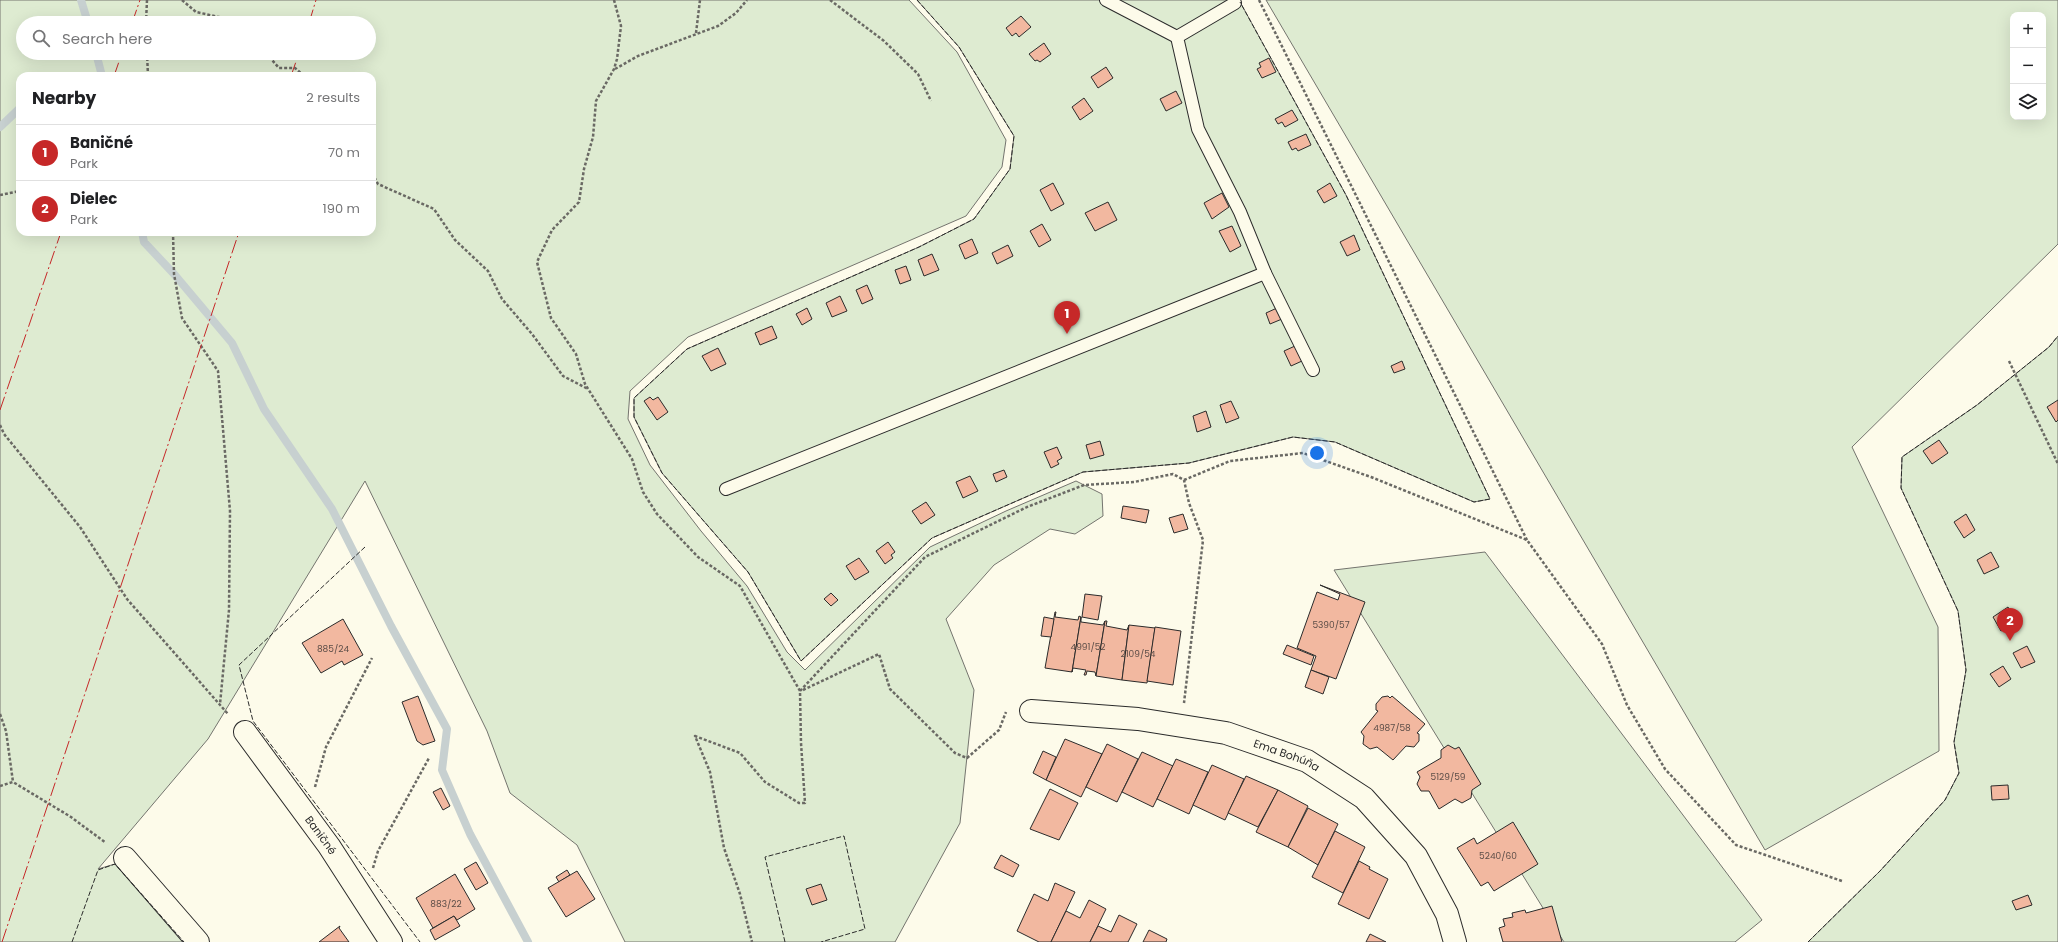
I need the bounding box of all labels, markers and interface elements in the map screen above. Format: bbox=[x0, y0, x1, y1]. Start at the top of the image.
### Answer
map controls bbox=[2010, 12, 2046, 120]
button: + bbox=[2010, 12, 2046, 48]
search box bbox=[16, 16, 376, 60]
icon: search bbox=[30, 27, 52, 49]
text: Search here bbox=[62, 28, 152, 49]
button: − bbox=[2010, 48, 2046, 84]
button: layers bbox=[2010, 84, 2046, 120]
text: Nearby bbox=[32, 86, 96, 110]
text: 2 results bbox=[306, 88, 360, 107]
text: Baničné bbox=[70, 132, 133, 153]
text: 1 bbox=[43, 143, 47, 162]
text: 70 m bbox=[328, 143, 360, 162]
text: Park bbox=[70, 154, 98, 173]
text: Dielec bbox=[70, 188, 117, 209]
text: 2 bbox=[41, 199, 49, 218]
text: 190 m bbox=[323, 199, 360, 218]
text: Park bbox=[70, 210, 98, 229]
pin: 1 bbox=[1054, 301, 1080, 334]
your location bbox=[1307, 443, 1327, 463]
pin: 2 bbox=[1997, 608, 2023, 641]
house number: 5390/57 bbox=[1312, 619, 1350, 631]
house number: 4991/52 bbox=[1071, 641, 1106, 653]
house number: 885/24 bbox=[317, 643, 349, 655]
house number: 2109/54 bbox=[1121, 648, 1156, 660]
house number: 4987/58 bbox=[1373, 722, 1411, 734]
street label: Ema Bohúňa bbox=[1251, 735, 1323, 775]
house number: 5129/59 bbox=[1431, 771, 1466, 783]
street label: Baničné bbox=[301, 812, 341, 858]
house number: 5240/60 bbox=[1479, 850, 1517, 862]
house number: 883/22 bbox=[430, 898, 462, 910]

